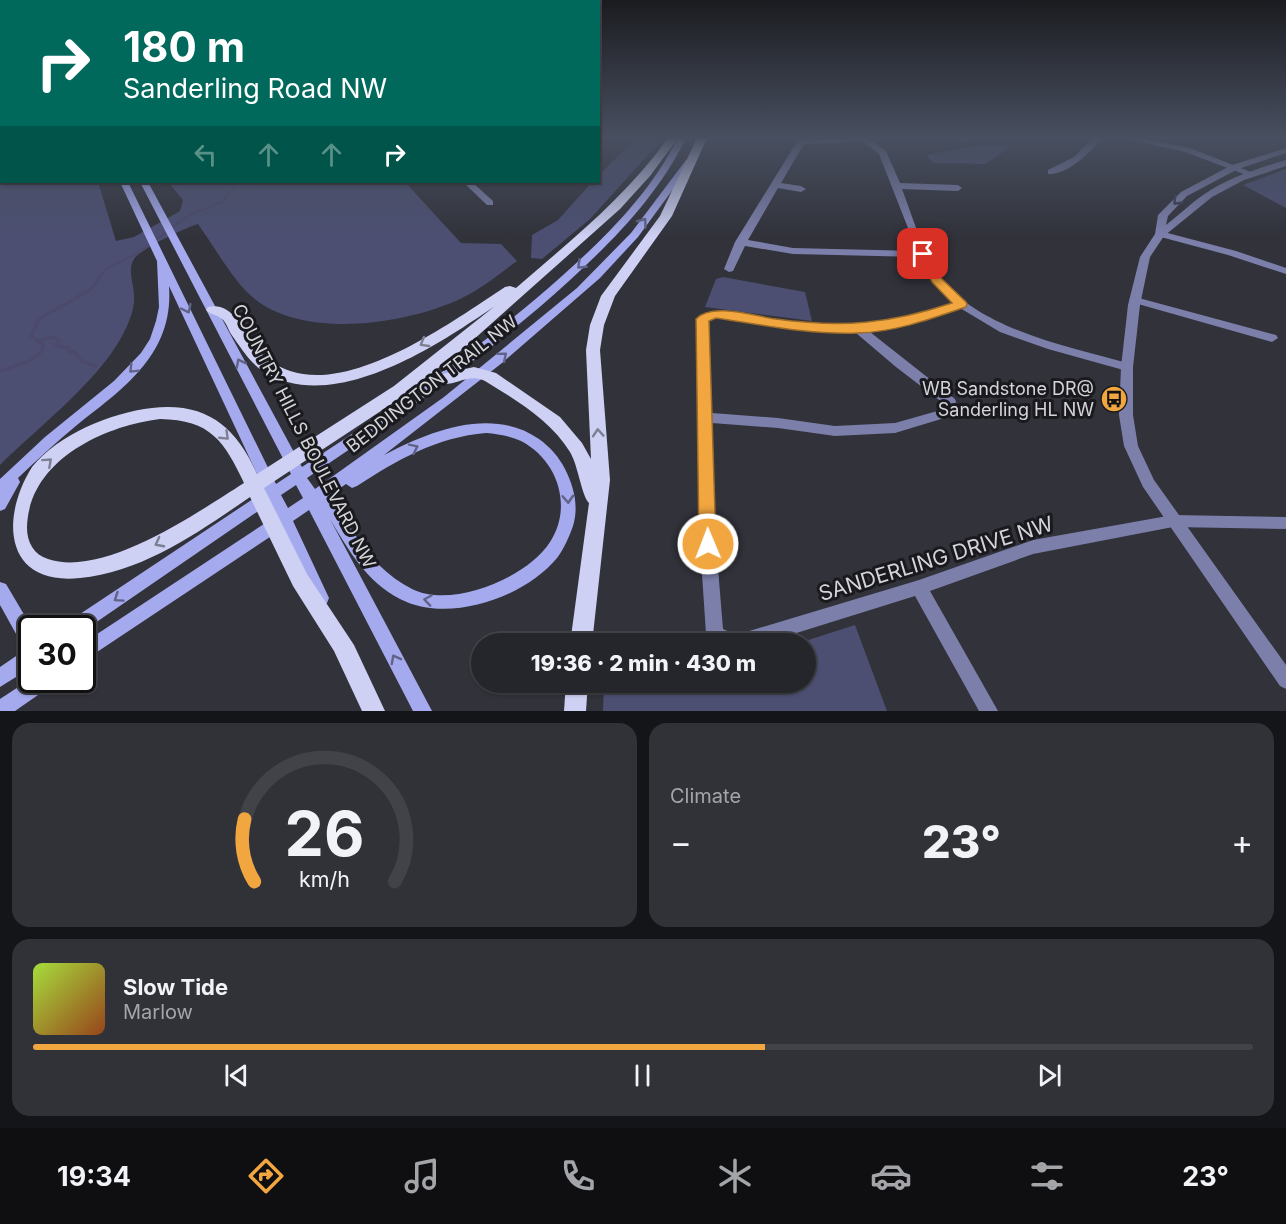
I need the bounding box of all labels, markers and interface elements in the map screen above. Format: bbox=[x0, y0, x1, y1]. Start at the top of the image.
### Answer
text: 180 m bbox=[123, 21, 245, 72]
icon: right bbox=[24, 24, 102, 102]
text: Sanderling Road NW bbox=[123, 72, 387, 105]
icon: left bbox=[189, 138, 222, 171]
icon: ahead bbox=[252, 138, 285, 171]
icon: ahead bbox=[315, 138, 348, 171]
icon: right bbox=[378, 138, 411, 171]
one-way arrow bbox=[1173, 195, 1184, 205]
one-way arrow bbox=[636, 218, 647, 229]
pin bbox=[897, 228, 948, 279]
icon: arrive bbox=[906, 237, 939, 270]
one-way arrow bbox=[578, 257, 589, 268]
street label: COUNTRY HILLS BOULEVARD NW bbox=[228, 300, 381, 572]
one-way arrow bbox=[179, 303, 191, 314]
street label: BEDDINGTON TRAIL NW bbox=[342, 310, 521, 457]
one-way arrow bbox=[420, 336, 430, 348]
one-way arrow bbox=[496, 353, 507, 364]
one-way arrow bbox=[236, 359, 247, 369]
one-way arrow bbox=[129, 362, 140, 372]
place label: WB Sandstone DR@ Sanderling HL NW bbox=[922, 378, 1094, 420]
bus stop icon: WB Sandstone DR@ Sanderling HL NW bbox=[1099, 384, 1129, 414]
one-way arrow bbox=[592, 428, 605, 437]
one-way arrow bbox=[218, 429, 228, 440]
one-way arrow bbox=[407, 443, 418, 455]
one-way arrow bbox=[42, 458, 52, 469]
one-way arrow bbox=[562, 494, 575, 503]
street label: SANDERLING DRIVE NW bbox=[816, 511, 1056, 606]
position arrow bbox=[676, 512, 740, 576]
one-way arrow bbox=[155, 536, 166, 547]
one-way arrow bbox=[114, 591, 125, 602]
one-way arrow bbox=[424, 594, 433, 606]
speed limit sign: 30 bbox=[18, 615, 96, 693]
text: 19:36 · 2 min · 430 m bbox=[531, 650, 756, 676]
one-way arrow bbox=[391, 655, 402, 666]
text: Climate bbox=[670, 784, 741, 808]
text: 26 bbox=[285, 796, 364, 871]
text: 23° bbox=[922, 814, 1001, 869]
text: − bbox=[670, 822, 692, 862]
text: + bbox=[1231, 822, 1253, 862]
text: km/h bbox=[299, 866, 350, 892]
text: Slow Tide bbox=[123, 974, 228, 1000]
text: Marlow bbox=[123, 1000, 193, 1024]
icon: previous bbox=[220, 1059, 253, 1092]
icon: pause bbox=[626, 1059, 659, 1092]
icon: next bbox=[1033, 1059, 1066, 1092]
icon: directions bbox=[245, 1155, 287, 1197]
icon: music bbox=[401, 1155, 443, 1197]
icon: phone bbox=[557, 1155, 599, 1197]
icon: climate bbox=[714, 1155, 756, 1197]
icon: car bbox=[870, 1155, 912, 1197]
icon: filters bbox=[1026, 1155, 1068, 1197]
text: 19:34 bbox=[57, 1160, 131, 1193]
text: 23° bbox=[1182, 1160, 1229, 1193]

